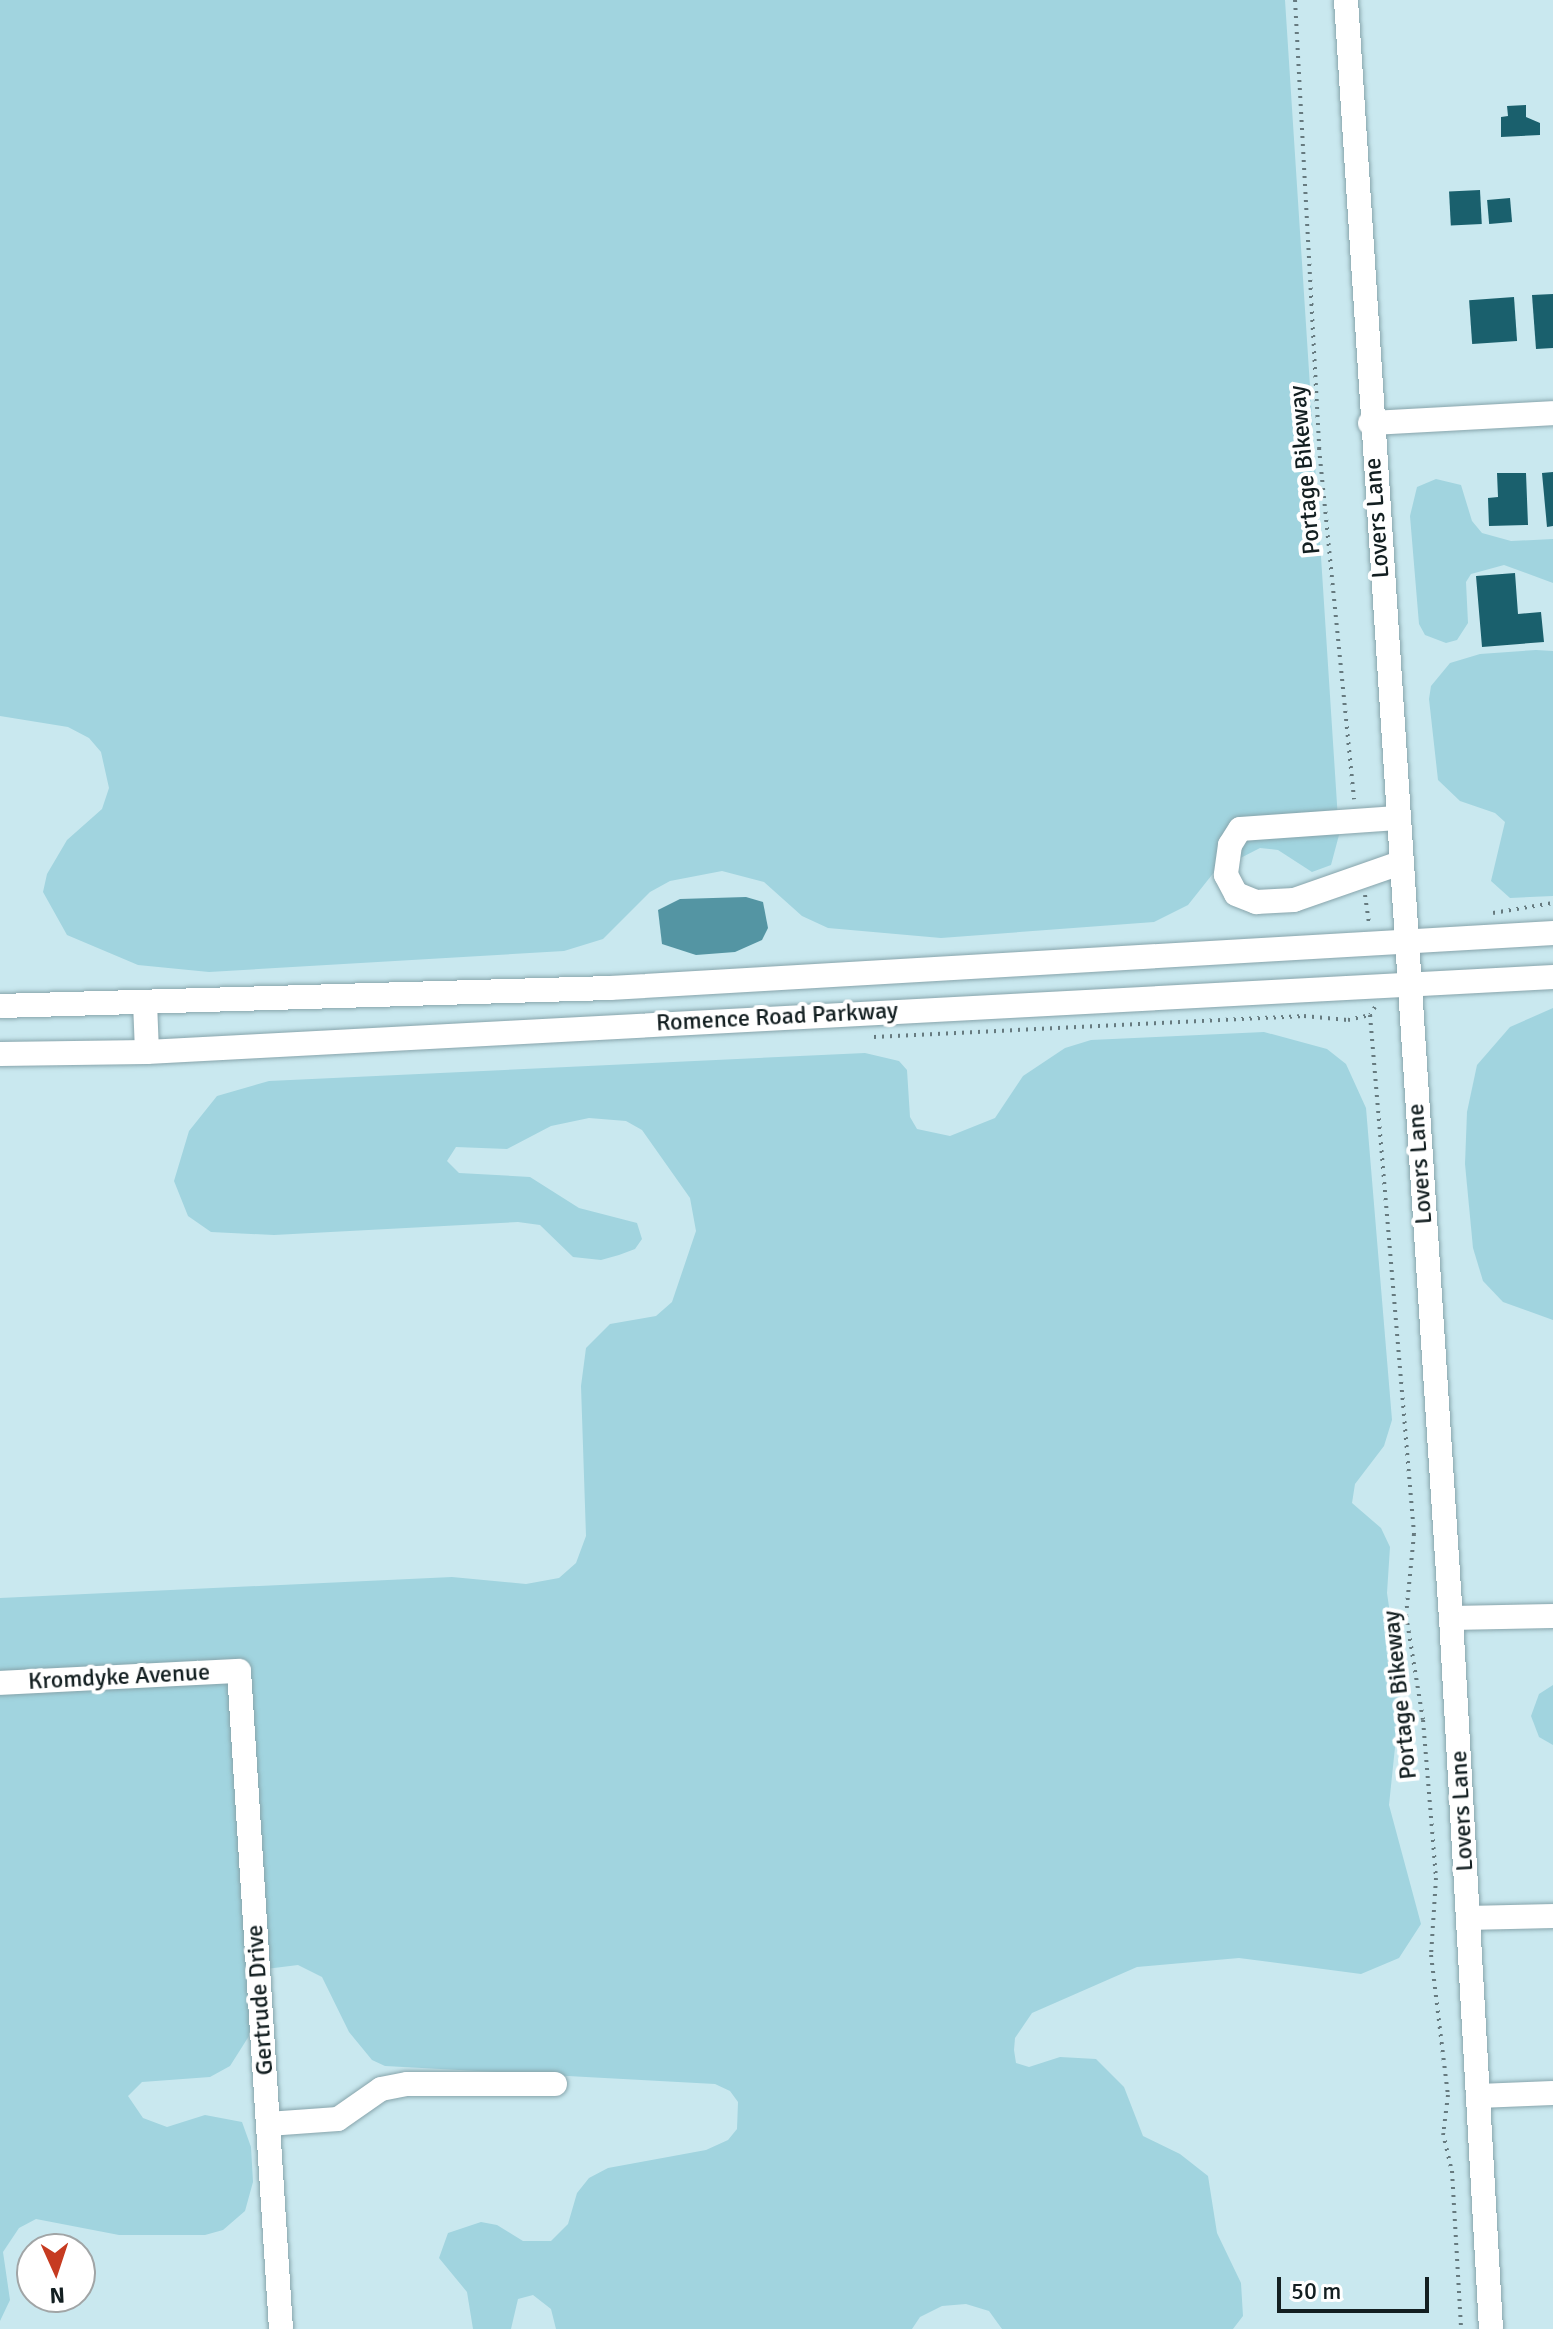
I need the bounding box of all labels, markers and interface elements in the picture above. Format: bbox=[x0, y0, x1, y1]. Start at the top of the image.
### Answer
street label: Portage Bikeway bbox=[1283, 384, 1327, 556]
street label: Lovers Lane bbox=[1358, 457, 1396, 579]
street label: Romence Road Parkway bbox=[655, 996, 899, 1038]
street label: Lovers Lane bbox=[1401, 1103, 1439, 1225]
street label: Portage Bikeway bbox=[1377, 1609, 1423, 1781]
street label: Kromdyke Avenue bbox=[27, 1658, 211, 1696]
street label: Lovers Lane bbox=[1444, 1750, 1480, 1872]
street label: Gertrude Drive bbox=[240, 1924, 280, 2076]
north arrow bbox=[16, 2233, 96, 2313]
scale bar bbox=[1281, 2261, 1433, 2311]
text: 50 m bbox=[1291, 2276, 1341, 2306]
text: N bbox=[49, 2282, 66, 2309]

